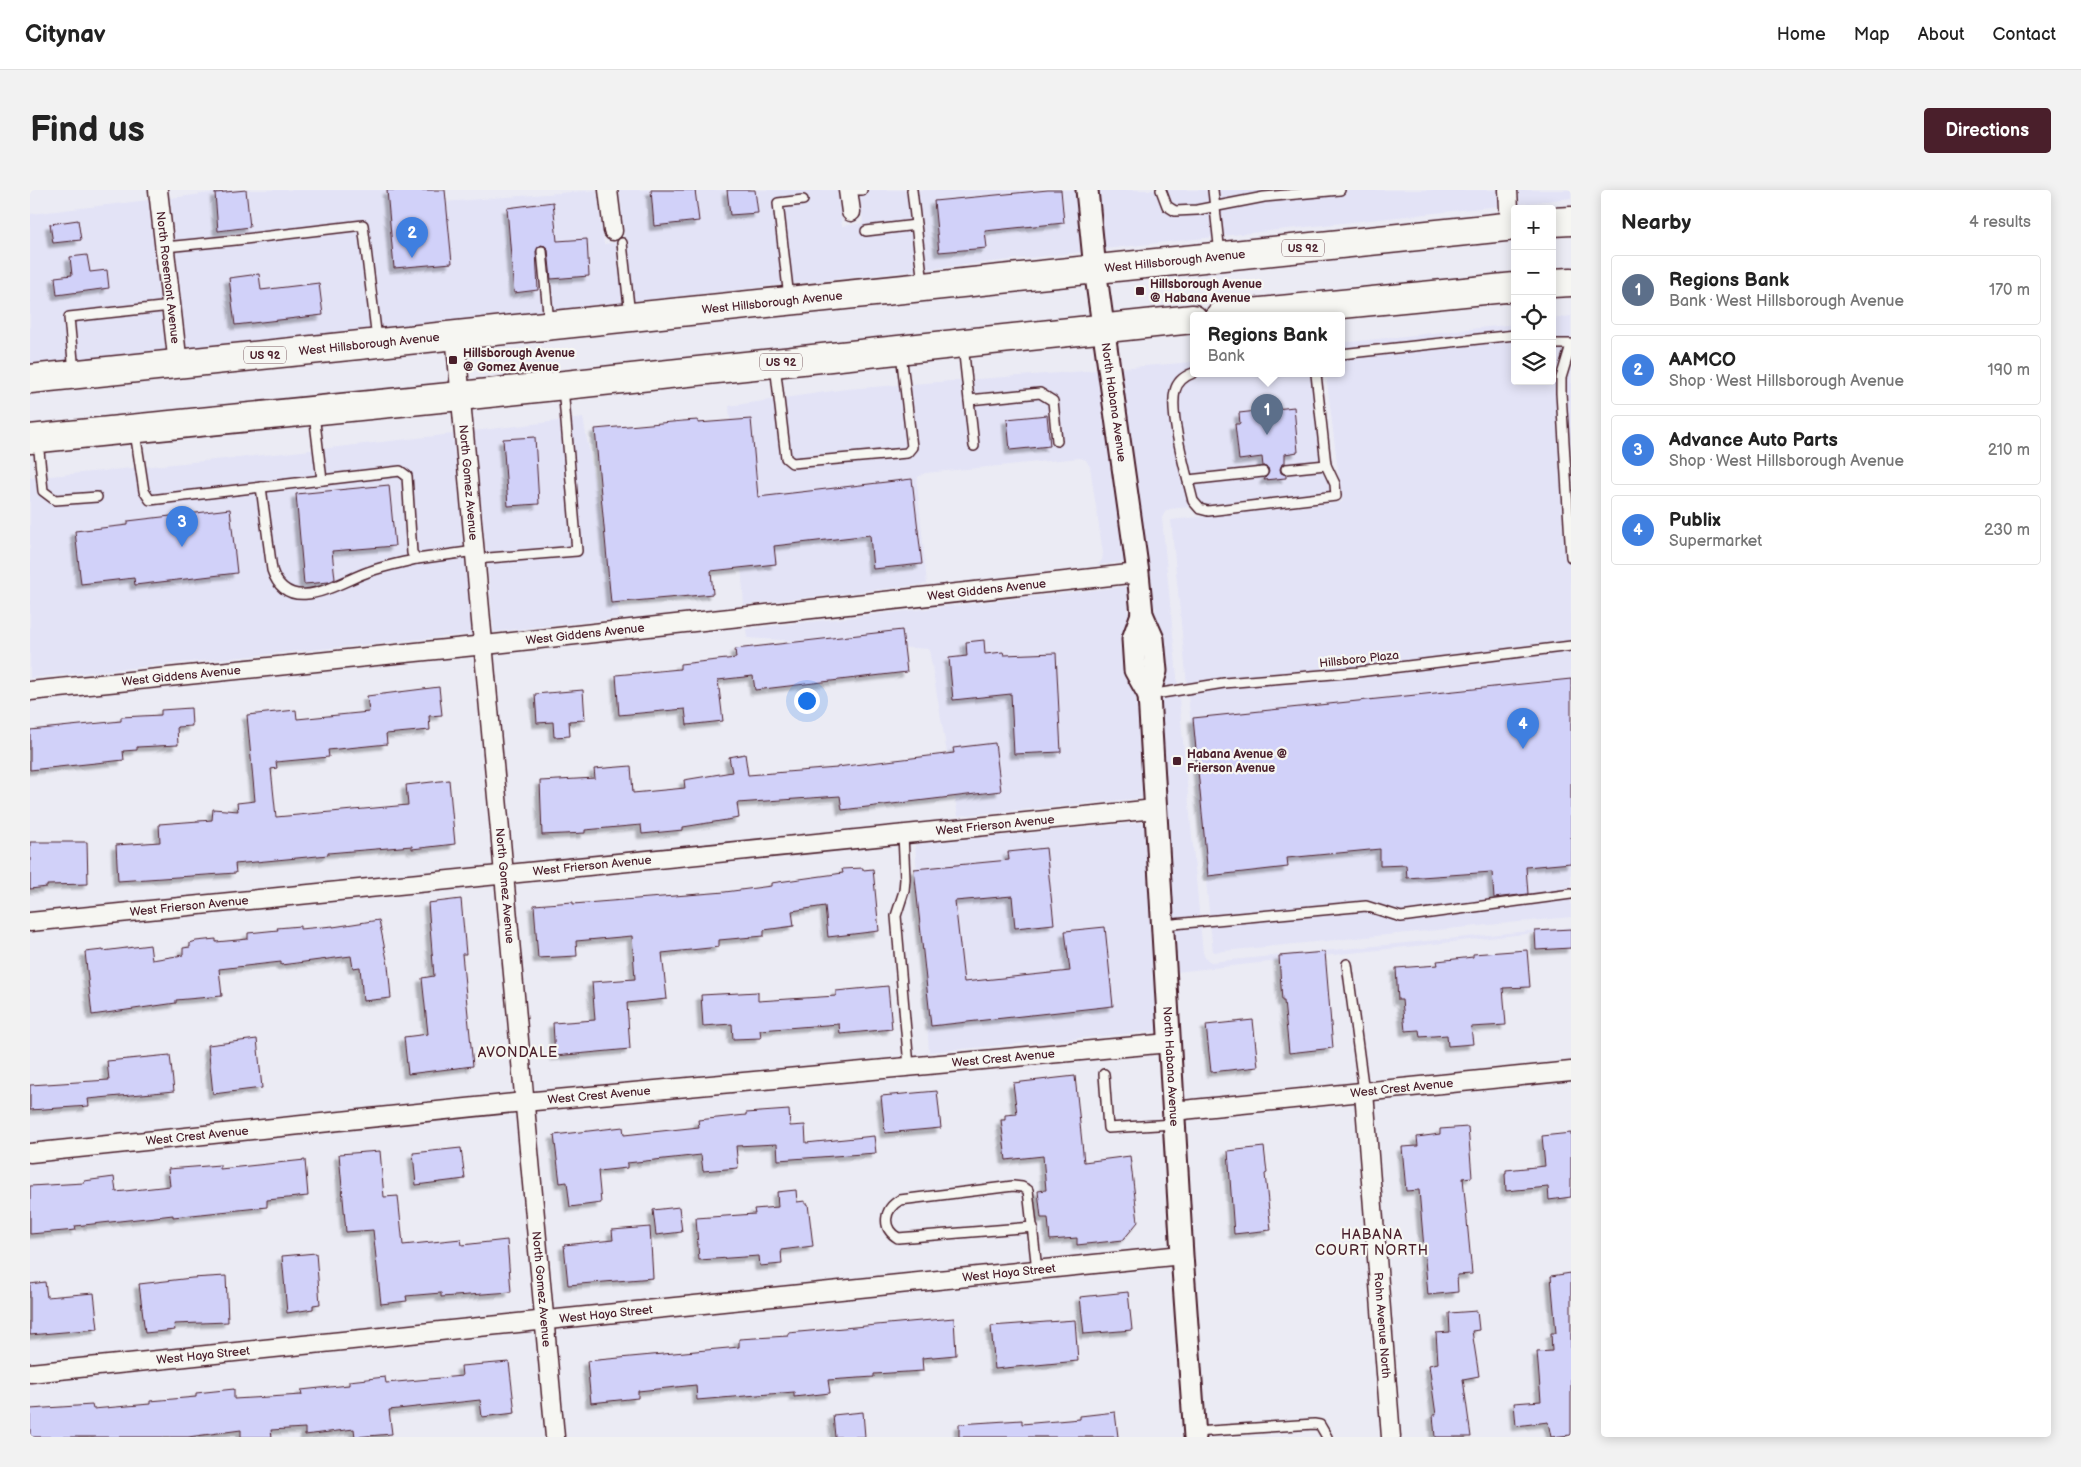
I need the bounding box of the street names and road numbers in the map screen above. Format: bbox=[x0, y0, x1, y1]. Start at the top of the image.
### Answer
street label: North Rosemont Avenue bbox=[152, 210, 183, 344]
road number: US 92 bbox=[1282, 239, 1324, 256]
street label: West Hillsborough Avenue bbox=[1104, 247, 1246, 276]
street label: West Hillsborough Avenue bbox=[701, 288, 843, 318]
street label: West Hillsborough Avenue bbox=[298, 330, 440, 359]
street label: North Habana Avenue bbox=[1098, 342, 1129, 463]
road number: US 92 bbox=[244, 346, 286, 364]
road number: US 92 bbox=[760, 353, 802, 370]
street label: North Gomez Avenue bbox=[455, 424, 481, 541]
street label: West Giddens Avenue bbox=[927, 576, 1047, 604]
street label: West Giddens Avenue bbox=[525, 620, 645, 648]
street label: Hillsboro Plaza bbox=[1319, 648, 1400, 671]
street label: West Giddens Avenue bbox=[121, 663, 241, 690]
street label: West Frierson Avenue bbox=[935, 812, 1055, 839]
street label: North Gomez Avenue bbox=[492, 827, 517, 944]
street label: West Frierson Avenue bbox=[532, 853, 652, 879]
street label: West Frierson Avenue bbox=[129, 893, 249, 920]
street label: North Habana Avenue bbox=[1159, 1006, 1181, 1127]
street label: West Crest Avenue bbox=[951, 1046, 1056, 1071]
street label: West Crest Avenue bbox=[1350, 1076, 1454, 1101]
street label: West Crest Avenue bbox=[547, 1083, 651, 1108]
street label: West Crest Avenue bbox=[145, 1123, 249, 1149]
street label: North Gomez Avenue bbox=[528, 1231, 554, 1348]
street label: West Haya Street bbox=[962, 1261, 1057, 1285]
street label: Rohn Avenue North bbox=[1370, 1272, 1393, 1379]
street label: West Haya Street bbox=[559, 1302, 654, 1327]
street label: West Haya Street bbox=[156, 1343, 251, 1368]

